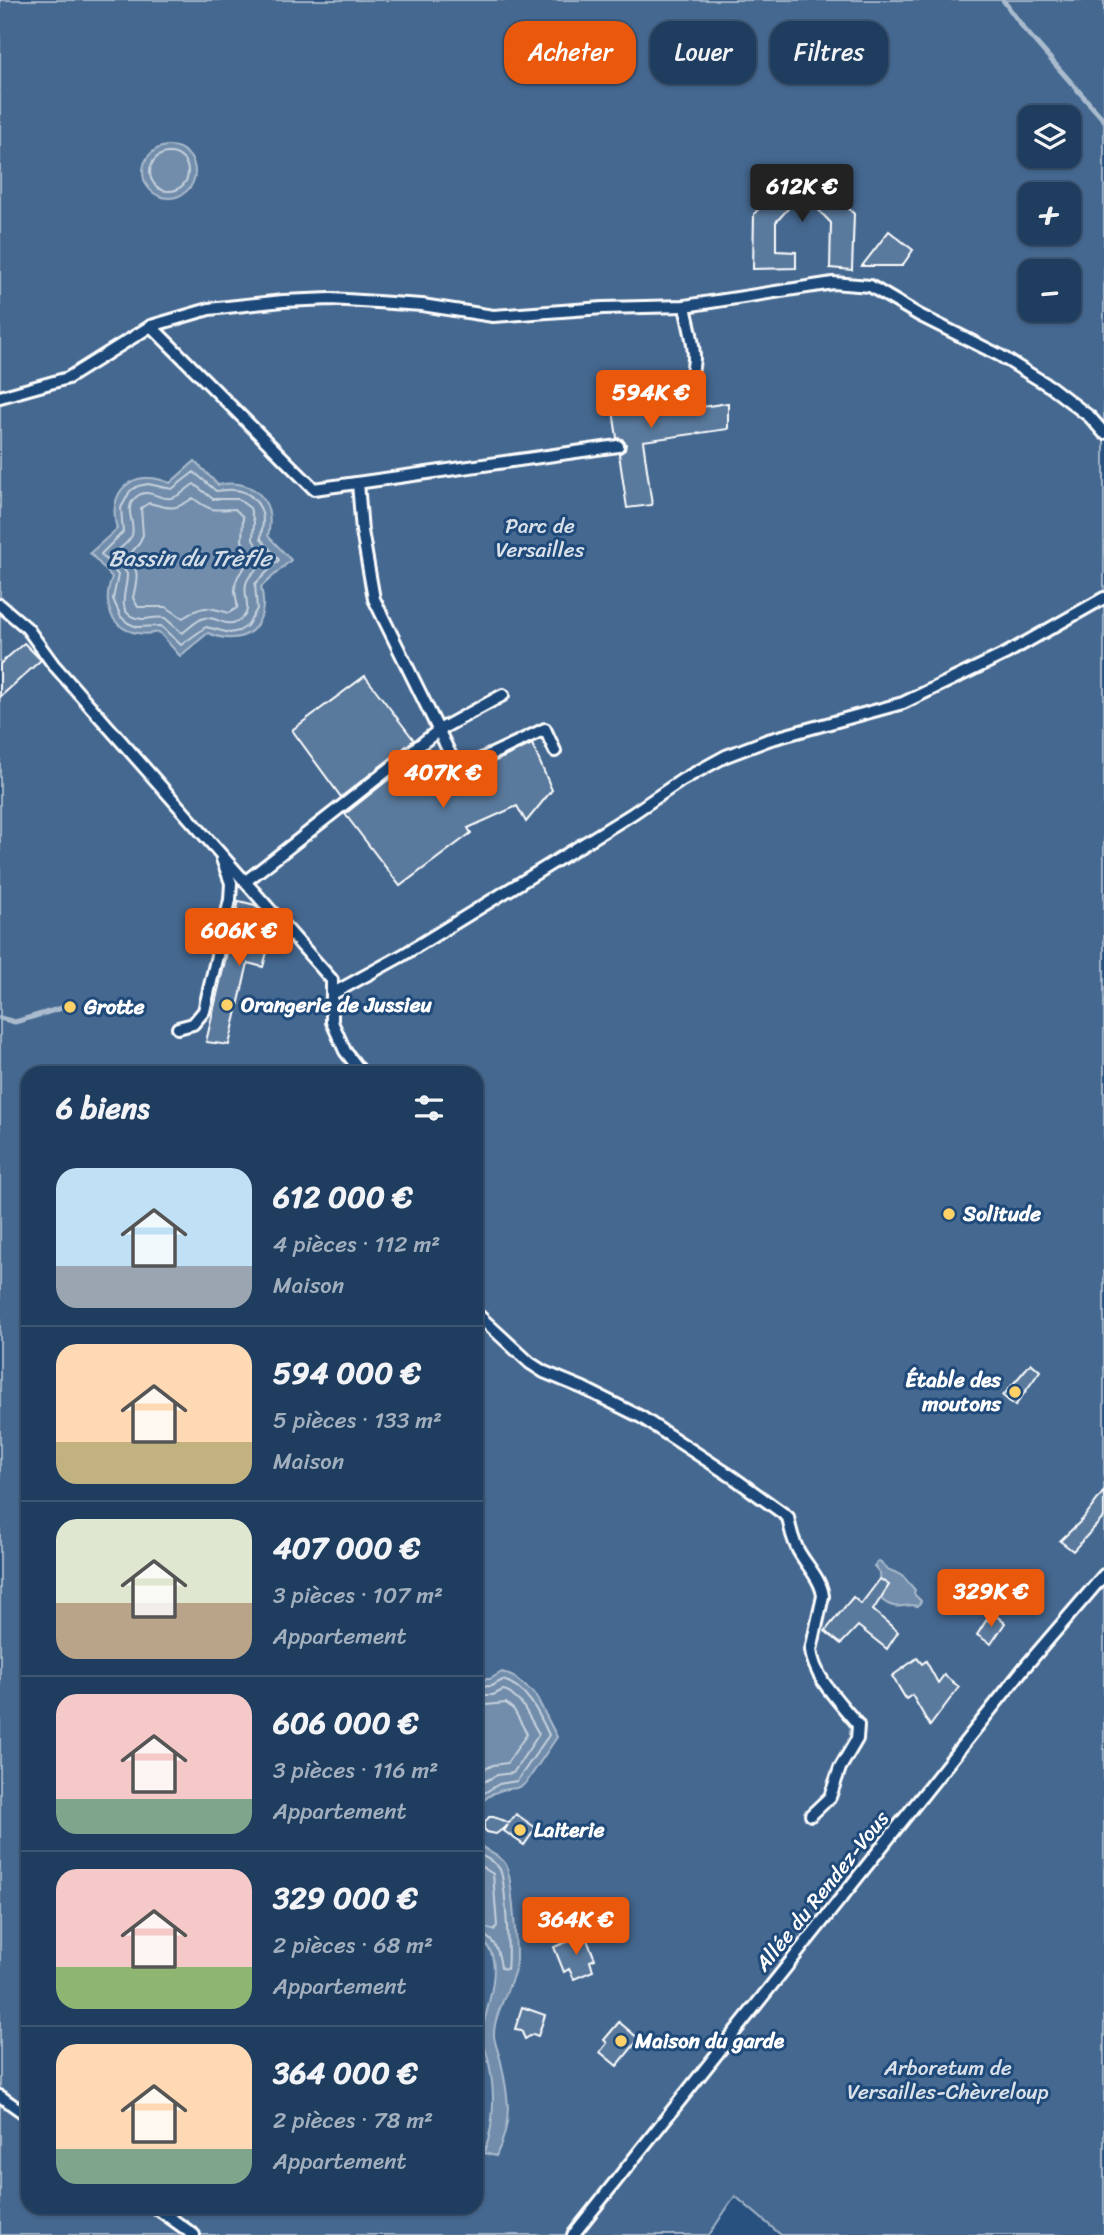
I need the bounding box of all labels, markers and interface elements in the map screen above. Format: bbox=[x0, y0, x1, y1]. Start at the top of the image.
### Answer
chip: Acheter bbox=[504, 21, 636, 84]
chip: Louer bbox=[650, 21, 756, 84]
chip: Filtres bbox=[770, 21, 888, 84]
map controls bbox=[1018, 105, 1081, 322]
button: layers bbox=[1018, 105, 1081, 168]
pin: 612K € bbox=[745, 164, 859, 224]
text: 612K € bbox=[766, 166, 838, 207]
button: + bbox=[1018, 182, 1081, 245]
button: − bbox=[1018, 259, 1081, 322]
pin: 594K € bbox=[594, 370, 708, 430]
text: 594K € bbox=[612, 372, 690, 413]
park label: Parc de Versailles bbox=[496, 507, 585, 569]
water label: Bassin du Trèfle bbox=[109, 538, 274, 579]
pin: 407K € bbox=[386, 750, 500, 810]
text: 407K € bbox=[404, 752, 482, 793]
pin: 606K € bbox=[182, 908, 296, 968]
text: 606K € bbox=[201, 910, 277, 951]
place label: Orangerie de Jussieu bbox=[241, 986, 432, 1024]
place label: Grotte bbox=[83, 988, 145, 1026]
marker: Orangerie de Jussieu bbox=[219, 997, 235, 1013]
marker: Grotte bbox=[62, 999, 78, 1015]
text: 6 biens bbox=[56, 1081, 149, 1135]
icon: filters bbox=[410, 1089, 448, 1127]
text: 612 000 € bbox=[273, 1170, 413, 1224]
place label: Solitude bbox=[962, 1195, 1041, 1233]
icon: home bbox=[112, 1196, 196, 1280]
marker: Solitude bbox=[941, 1206, 957, 1222]
text: 4 pièces · 112 m² bbox=[273, 1224, 440, 1265]
text: Maison bbox=[273, 1265, 344, 1306]
text: 594 000 € bbox=[273, 1346, 421, 1400]
place label: Étable des moutons bbox=[905, 1361, 1002, 1423]
icon: home bbox=[112, 1372, 196, 1456]
marker: Étable des moutons bbox=[1007, 1384, 1023, 1400]
text: 5 pièces · 133 m² bbox=[273, 1400, 442, 1441]
text: Maison bbox=[273, 1441, 344, 1482]
text: 407 000 € bbox=[273, 1521, 420, 1575]
icon: home bbox=[112, 1547, 196, 1631]
pin: 329K € bbox=[934, 1570, 1048, 1629]
text: 329K € bbox=[953, 1571, 1029, 1612]
text: 3 pièces · 107 m² bbox=[273, 1575, 443, 1616]
text: Appartement bbox=[273, 1616, 407, 1657]
text: 606 000 € bbox=[273, 1696, 418, 1750]
icon: home bbox=[112, 1722, 196, 1806]
text: 3 pièces · 116 m² bbox=[273, 1750, 438, 1791]
text: Appartement bbox=[273, 1791, 407, 1832]
street label: Allée du Rendez-Vous bbox=[744, 1802, 899, 1981]
place label: Laiterie bbox=[534, 1811, 605, 1849]
marker: Laiterie bbox=[512, 1822, 528, 1838]
text: 329 000 € bbox=[273, 1871, 418, 1925]
icon: home bbox=[112, 1897, 196, 1981]
pin: 364K € bbox=[519, 1898, 633, 1957]
text: 364K € bbox=[538, 1899, 614, 1940]
text: 2 pièces · 68 m² bbox=[273, 1925, 433, 1966]
text: Appartement bbox=[273, 1966, 407, 2007]
place label: Maison du garde bbox=[634, 2022, 785, 2060]
marker: Maison du garde bbox=[613, 2033, 629, 2049]
text: 364 000 € bbox=[273, 2046, 418, 2100]
park label: Arboretum de Versailles-Chèvreloup bbox=[847, 2049, 1049, 2111]
icon: home bbox=[112, 2072, 196, 2156]
text: 2 pièces · 78 m² bbox=[273, 2100, 433, 2141]
text: Appartement bbox=[273, 2141, 407, 2182]

